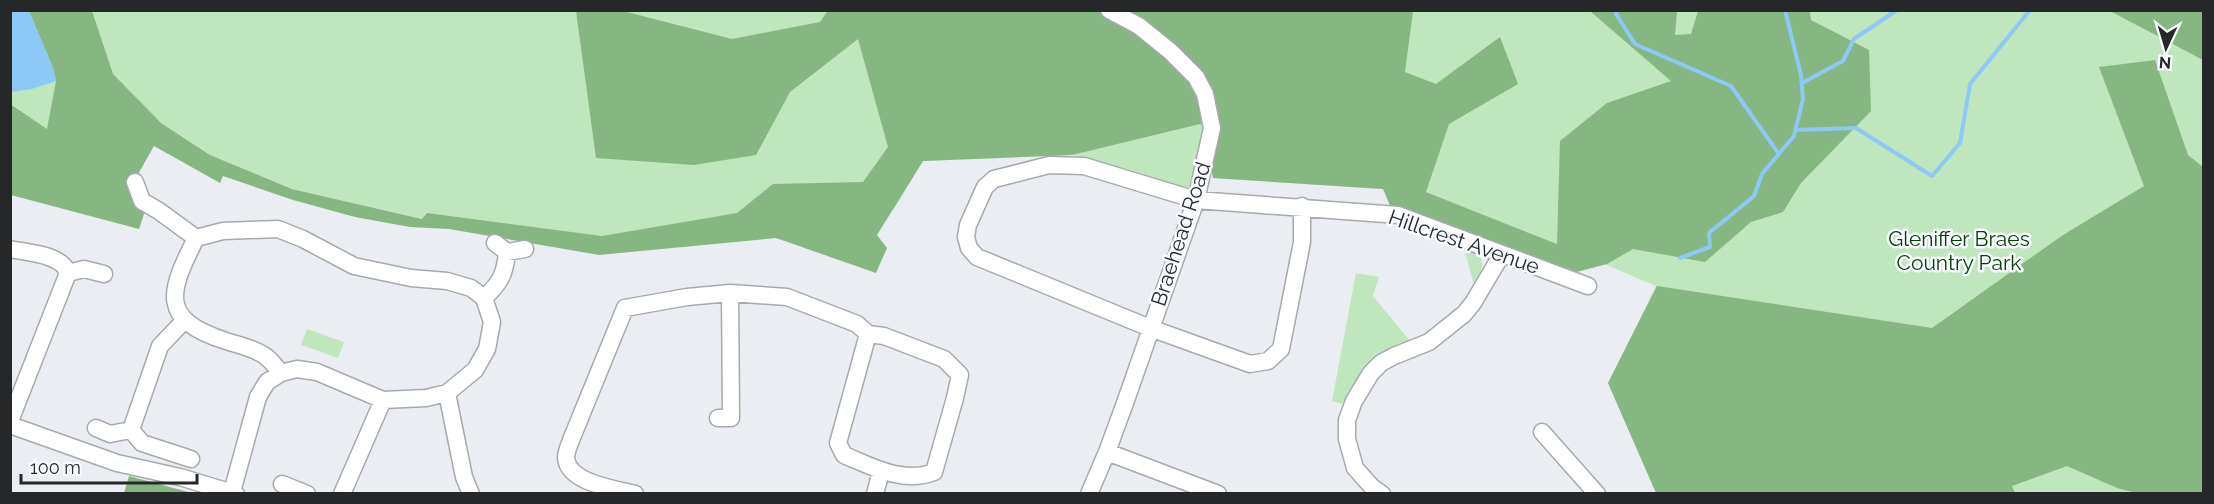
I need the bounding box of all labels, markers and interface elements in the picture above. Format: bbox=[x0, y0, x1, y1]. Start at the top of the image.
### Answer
north arrow bbox=[2136, 18, 2196, 78]
text: N bbox=[2158, 53, 2172, 72]
street label: Braehead Road bbox=[1145, 159, 1216, 309]
street label: Hillcrest Avenue bbox=[1385, 204, 1543, 279]
park label: Gleniffer Braes Country Park bbox=[1888, 226, 2030, 275]
scale bar bbox=[21, 447, 196, 485]
text: 100 m bbox=[30, 457, 81, 478]

